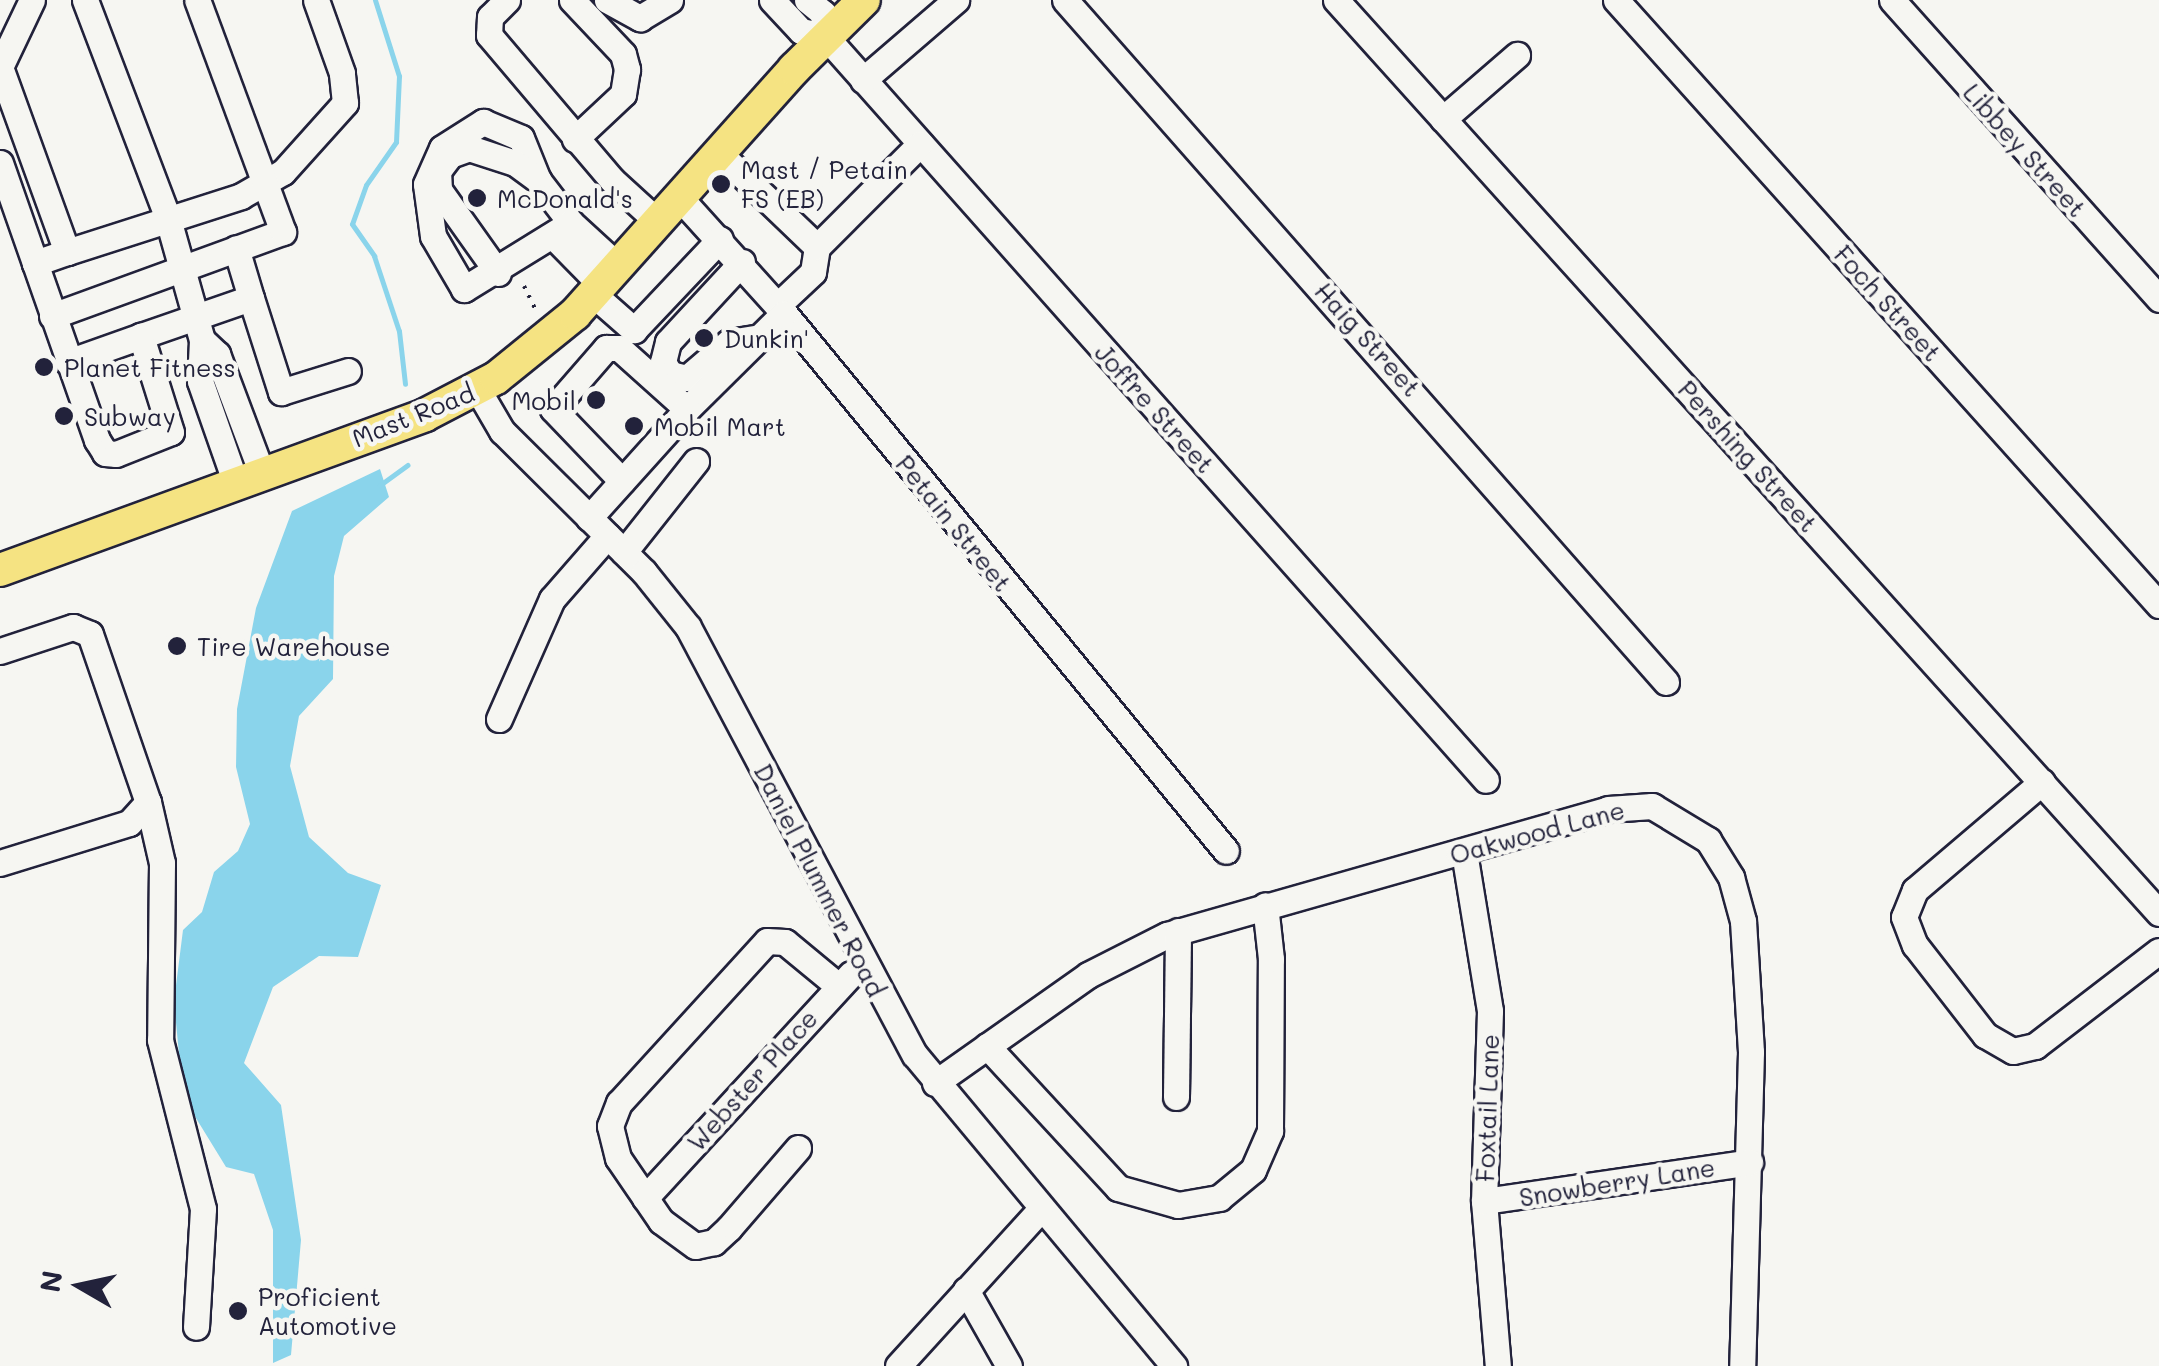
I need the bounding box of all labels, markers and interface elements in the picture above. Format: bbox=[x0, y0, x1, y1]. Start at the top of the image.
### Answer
street label: Libbey Street bbox=[1957, 77, 2093, 223]
place label: Mast / Petain FS (EB) bbox=[741, 155, 908, 214]
marker: Mast / Petain FS (EB) bbox=[710, 173, 732, 195]
place label: McDonald's bbox=[497, 183, 633, 213]
marker: McDonald's bbox=[466, 187, 488, 209]
street label: Foch Street bbox=[1828, 239, 1948, 367]
street label: Haig Street bbox=[1309, 276, 1427, 402]
place label: Dunkin' bbox=[724, 323, 809, 353]
marker: Dunkin' bbox=[693, 327, 715, 349]
street label: Joffre Street bbox=[1089, 337, 1221, 479]
place label: Planet Fitness bbox=[64, 352, 236, 382]
marker: Planet Fitness bbox=[33, 356, 55, 378]
street label: Pershing Street bbox=[1672, 374, 1824, 538]
street label: Mast Road bbox=[348, 377, 478, 453]
place label: Mobil bbox=[511, 385, 576, 415]
marker: Mobil bbox=[585, 389, 607, 411]
place label: Subway bbox=[84, 401, 176, 431]
marker: Subway bbox=[53, 405, 75, 427]
place label: Mobil Mart bbox=[654, 411, 786, 441]
marker: Mobil Mart bbox=[623, 415, 645, 437]
street label: Petain Street bbox=[890, 449, 1018, 597]
place label: Tire Warehouse bbox=[197, 631, 390, 661]
marker: Tire Warehouse bbox=[166, 635, 188, 657]
street label: Daniel Plummer Road bbox=[748, 759, 892, 1001]
street label: Oakwood Lane bbox=[1446, 794, 1628, 870]
street label: Webster Place bbox=[681, 1003, 823, 1157]
street label: Foxtail Lane bbox=[1469, 1033, 1505, 1183]
street label: Snowberry Lane bbox=[1517, 1152, 1717, 1212]
north arrow bbox=[30, 1236, 130, 1336]
text: N bbox=[31, 1268, 70, 1295]
place label: Proficient Automotive bbox=[258, 1282, 397, 1341]
marker: Proficient Automotive bbox=[227, 1300, 249, 1322]

